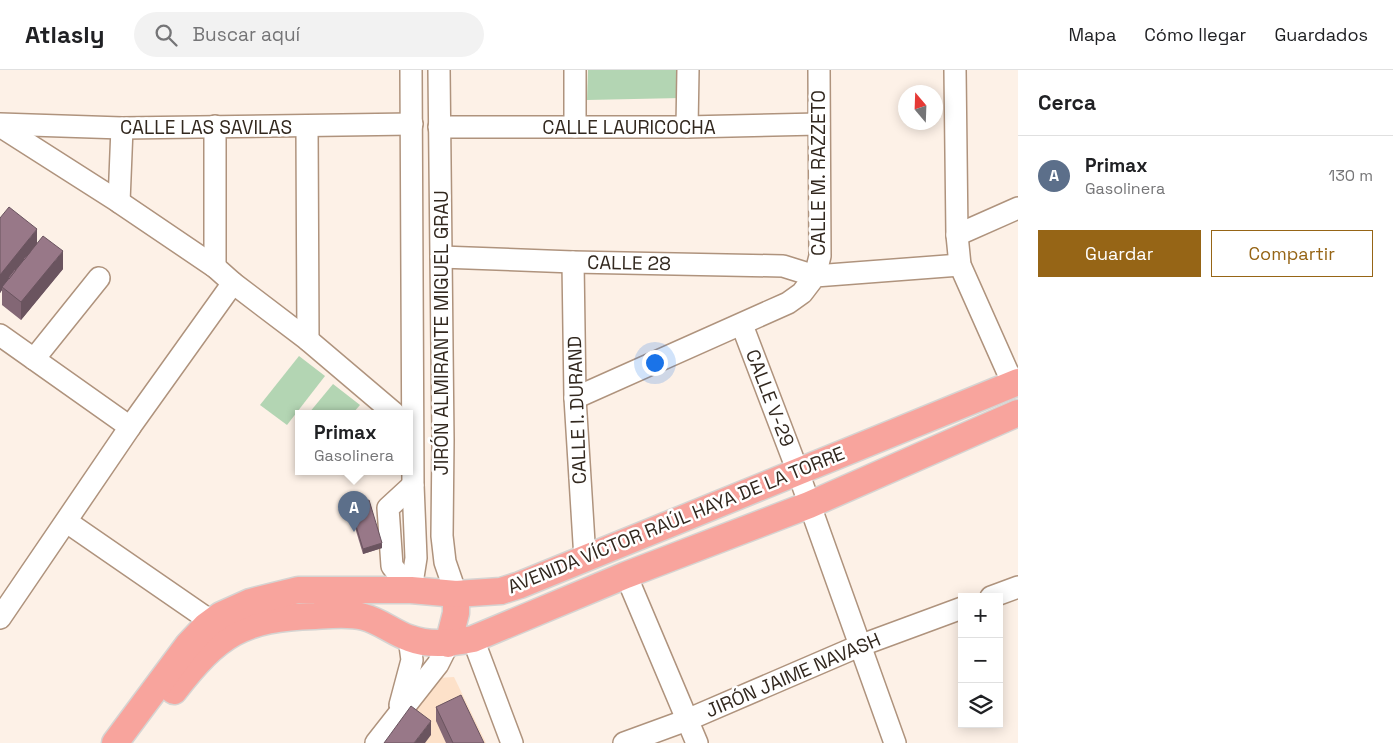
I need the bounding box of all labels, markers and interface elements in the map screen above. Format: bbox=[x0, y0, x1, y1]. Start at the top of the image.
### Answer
search box bbox=[134, 12, 484, 57]
text: Atlasly bbox=[25, 19, 104, 50]
icon: search bbox=[152, 21, 180, 49]
text: Buscar aquí bbox=[192, 22, 300, 47]
text: Mapa bbox=[1068, 23, 1116, 46]
text: Cómo llegar bbox=[1144, 23, 1246, 46]
text: Guardados bbox=[1274, 23, 1368, 46]
north arrow bbox=[898, 85, 943, 130]
text: Cerca bbox=[1038, 89, 1096, 116]
street label: CALLE M. RAZZETO bbox=[806, 90, 831, 256]
street label: CALLE LAS SAVILAS bbox=[120, 115, 292, 140]
street label: CALLE LAURICOCHA bbox=[542, 115, 716, 140]
text: Primax bbox=[1085, 153, 1148, 178]
text: A bbox=[1049, 165, 1059, 186]
text: 130 m bbox=[1329, 165, 1373, 186]
text: Gasolinera bbox=[1085, 178, 1165, 199]
street label: JIRÓN ALMIRANTE MIGUEL GRAU bbox=[429, 190, 454, 476]
button: Guardar bbox=[1038, 230, 1201, 277]
button: Compartir bbox=[1211, 230, 1373, 277]
street label: CALLE 28 bbox=[587, 250, 671, 276]
street label: CALLE I. DURAND bbox=[562, 335, 592, 485]
street label: CALLE V-29 bbox=[740, 346, 800, 450]
your location bbox=[642, 350, 668, 376]
popup bbox=[295, 410, 413, 475]
text: Primax bbox=[314, 420, 376, 445]
street label: AVENIDA VÍCTOR RAÚL HAYA DE LA TORRE bbox=[504, 441, 848, 599]
text: Gasolinera bbox=[314, 445, 394, 466]
pin: A bbox=[338, 491, 370, 532]
map controls bbox=[958, 593, 1003, 728]
button: + bbox=[958, 593, 1003, 638]
street label: JIRÓN JAIME NAVASH bbox=[702, 627, 884, 723]
button: − bbox=[958, 638, 1003, 683]
button: layers bbox=[958, 683, 1003, 728]

